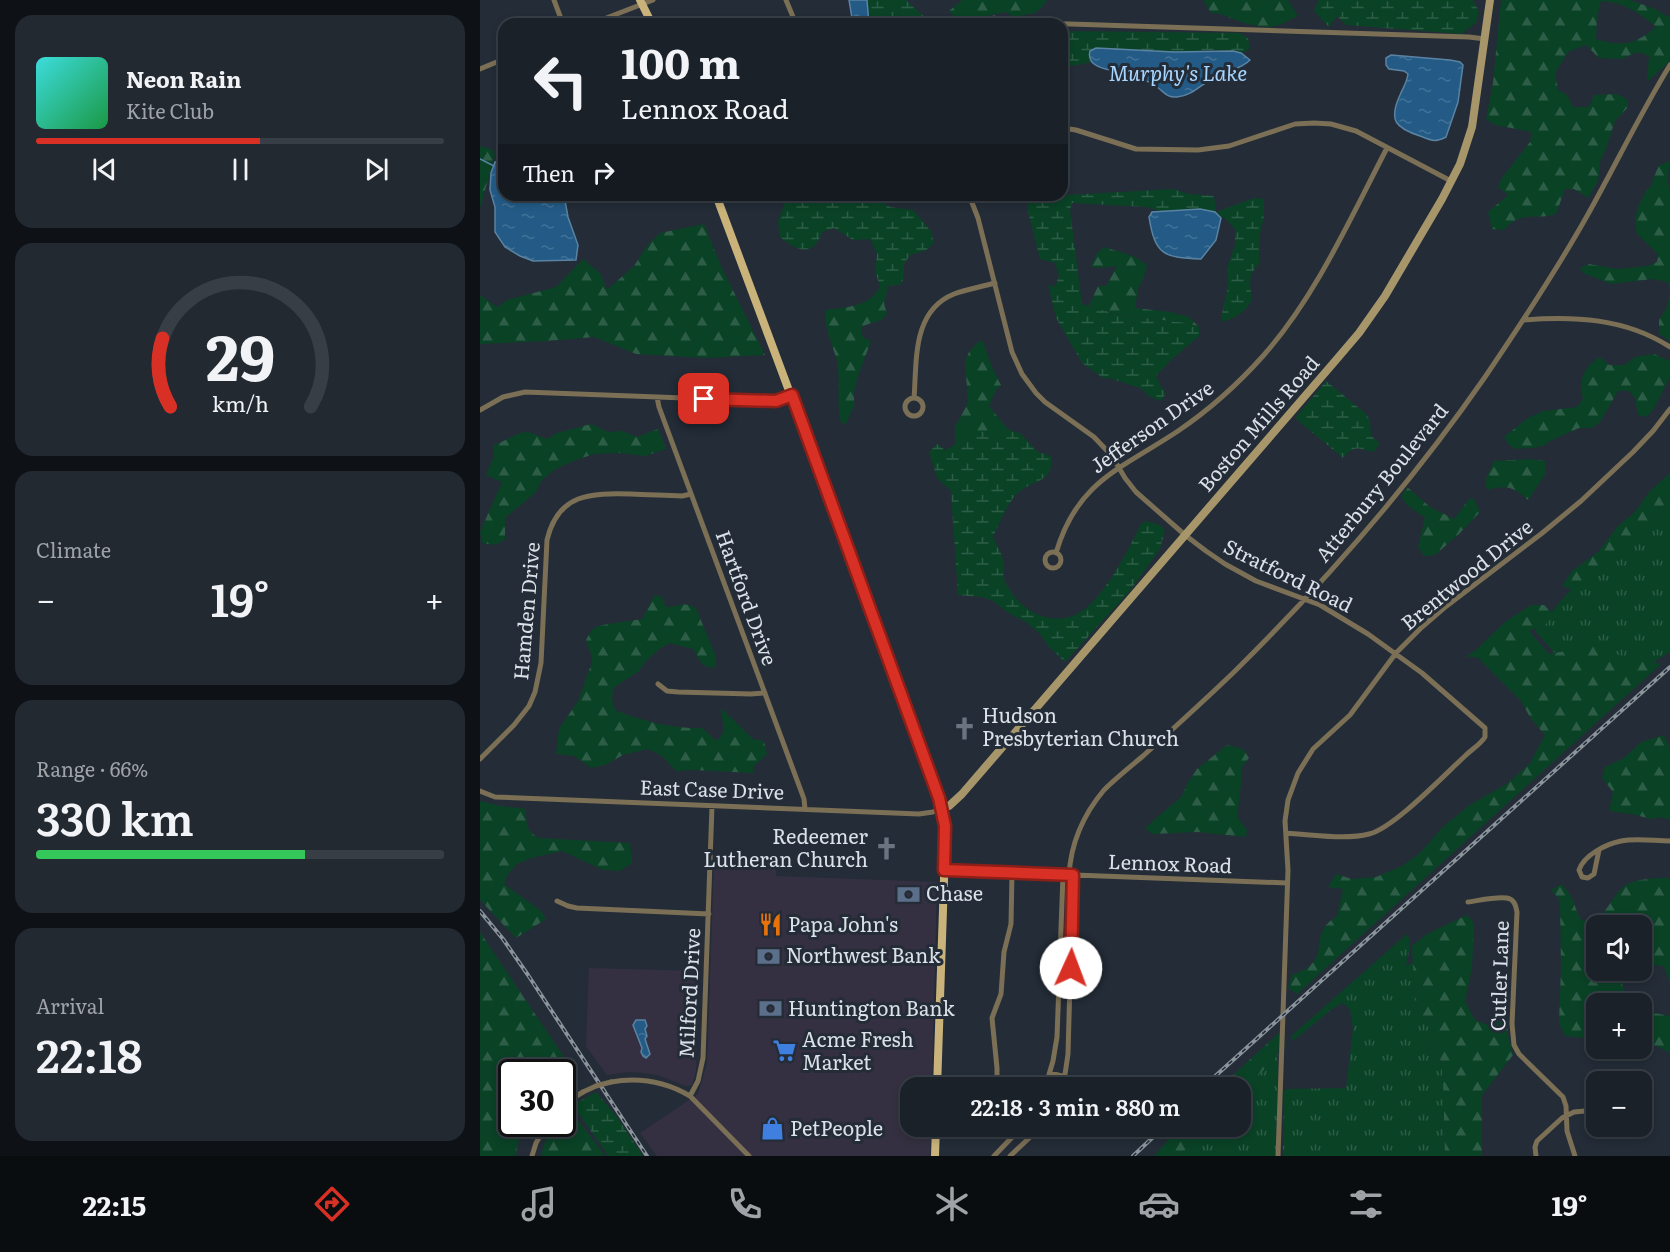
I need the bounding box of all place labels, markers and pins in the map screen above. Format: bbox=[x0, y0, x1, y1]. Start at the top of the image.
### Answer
pin bbox=[678, 373, 729, 424]
place label: Hudson Presbyterian Church bbox=[982, 699, 1179, 752]
church icon: Hudson Presbyterian Church bbox=[951, 715, 977, 741]
place label: Redeemer Lutheran Church bbox=[703, 820, 869, 873]
church icon: Redeemer Lutheran Church bbox=[873, 835, 899, 861]
place label: Chase bbox=[926, 877, 983, 907]
bank icon: Chase bbox=[895, 881, 921, 907]
place label: Papa John's bbox=[788, 908, 898, 938]
restaurant icon: Papa John's bbox=[757, 912, 783, 938]
place label: Northwest Bank bbox=[786, 939, 941, 969]
bank icon: Northwest Bank bbox=[755, 943, 781, 969]
place label: Huntington Bank bbox=[788, 992, 956, 1022]
bank icon: Huntington Bank bbox=[757, 996, 783, 1022]
place label: Acme Fresh Market bbox=[802, 1023, 914, 1076]
supermarket icon: Acme Fresh Market bbox=[771, 1038, 797, 1064]
place label: PetPeople bbox=[790, 1112, 883, 1142]
shop icon: PetPeople bbox=[759, 1116, 785, 1142]

